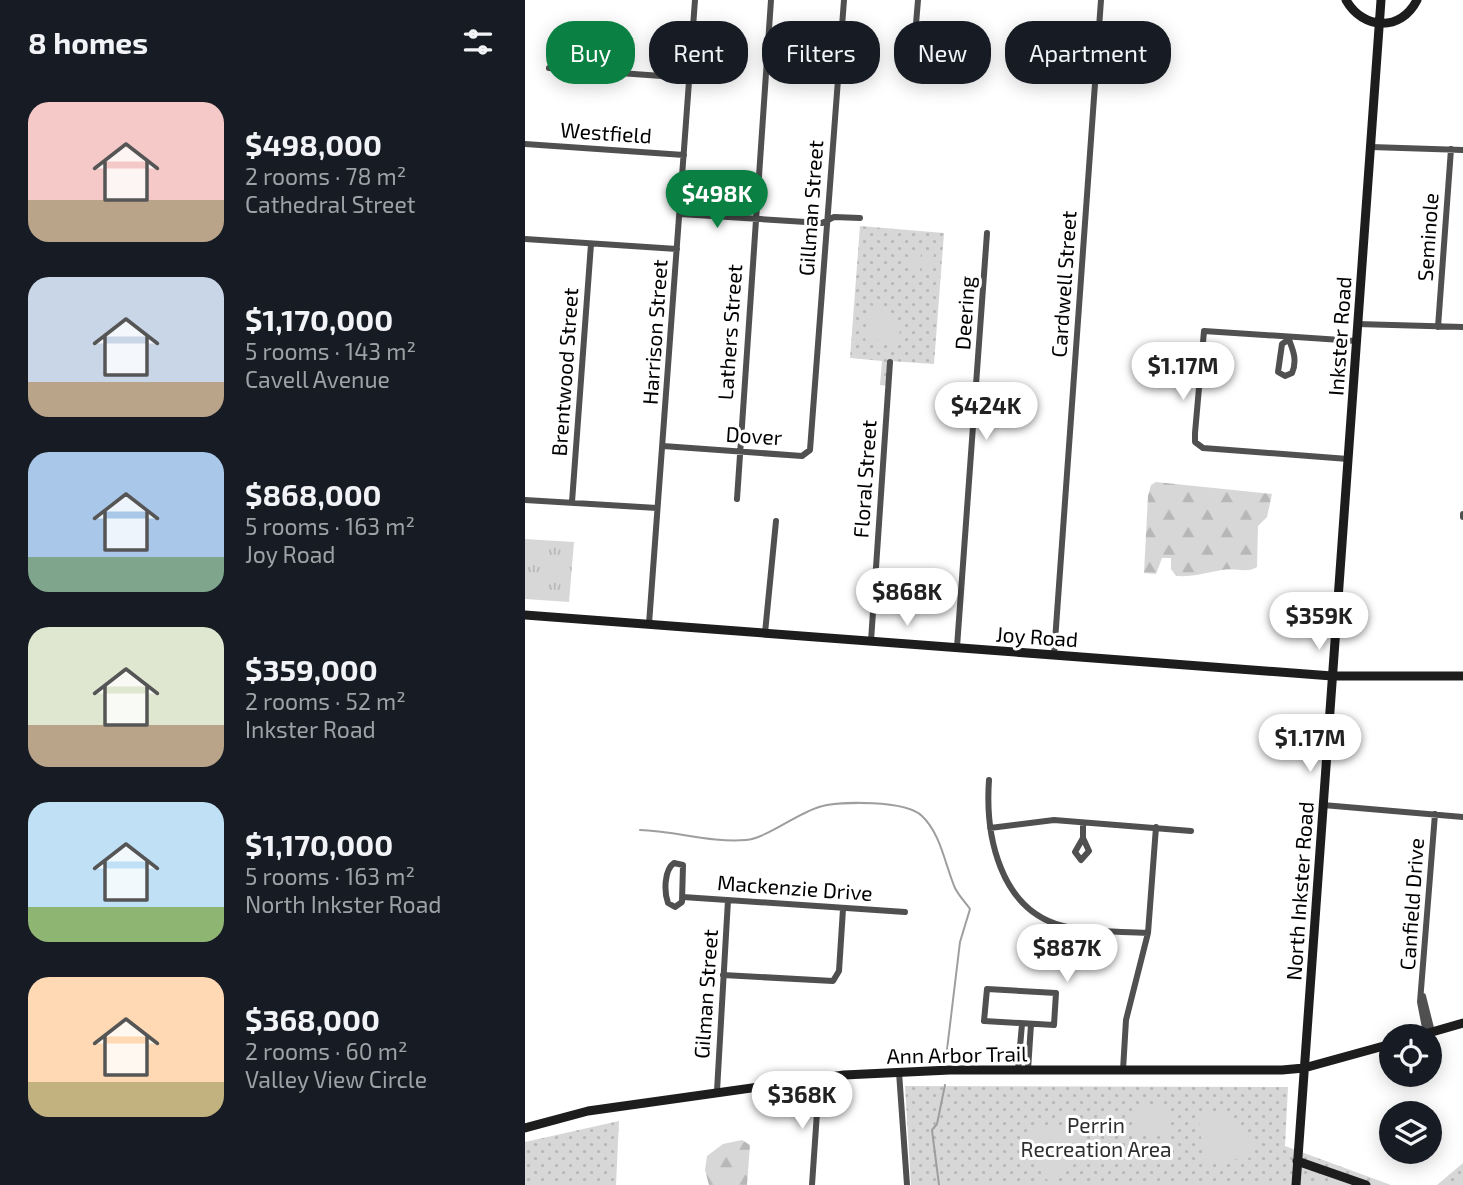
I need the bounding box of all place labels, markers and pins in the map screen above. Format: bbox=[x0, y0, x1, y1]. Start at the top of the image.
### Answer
pin: $498K bbox=[668, 170, 766, 230]
pin: $1.17M bbox=[1126, 342, 1240, 402]
pin: $424K bbox=[937, 382, 1035, 442]
pin: $868K bbox=[858, 568, 956, 628]
pin: $359K bbox=[1270, 592, 1368, 652]
pin: $1.17M bbox=[1253, 714, 1367, 774]
pin: $887K bbox=[1018, 925, 1116, 984]
pin: $368K bbox=[753, 1072, 851, 1131]

